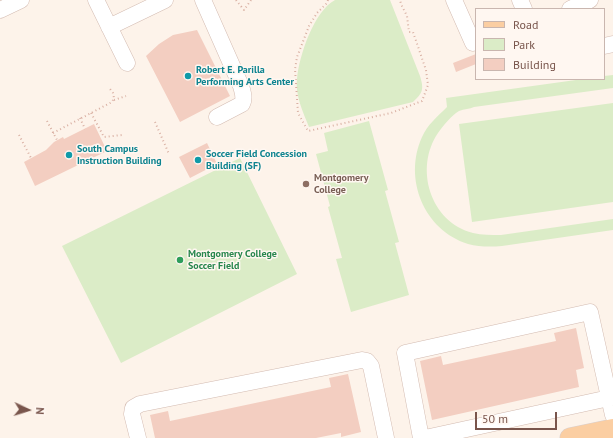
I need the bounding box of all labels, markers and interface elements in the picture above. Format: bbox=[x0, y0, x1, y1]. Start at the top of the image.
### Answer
legend bbox=[475, 8, 605, 80]
text: Road bbox=[513, 17, 538, 32]
text: Park bbox=[513, 37, 535, 52]
text: Building bbox=[513, 57, 556, 72]
place label: Robert E. Parilla Performing Arts Center bbox=[196, 64, 294, 88]
marker: Robert E. Parilla Performing Arts Center bbox=[183, 71, 193, 81]
place label: South Campus Instruction Building bbox=[77, 143, 162, 166]
place label: Soccer Field Concession Building (SF) bbox=[206, 148, 307, 172]
marker: South Campus Instruction Building bbox=[64, 150, 74, 160]
marker: Soccer Field Concession Building (SF) bbox=[193, 155, 203, 165]
place label: Montgomery College bbox=[314, 172, 368, 196]
marker: Montgomery College bbox=[301, 179, 311, 189]
place label: Montgomery College Soccer Field bbox=[188, 248, 277, 272]
marker: Montgomery College Soccer Field bbox=[175, 255, 185, 265]
north arrow bbox=[8, 390, 48, 430]
scale bar bbox=[477, 404, 559, 430]
text: N bbox=[33, 407, 47, 415]
text: 50 m bbox=[482, 411, 508, 426]

